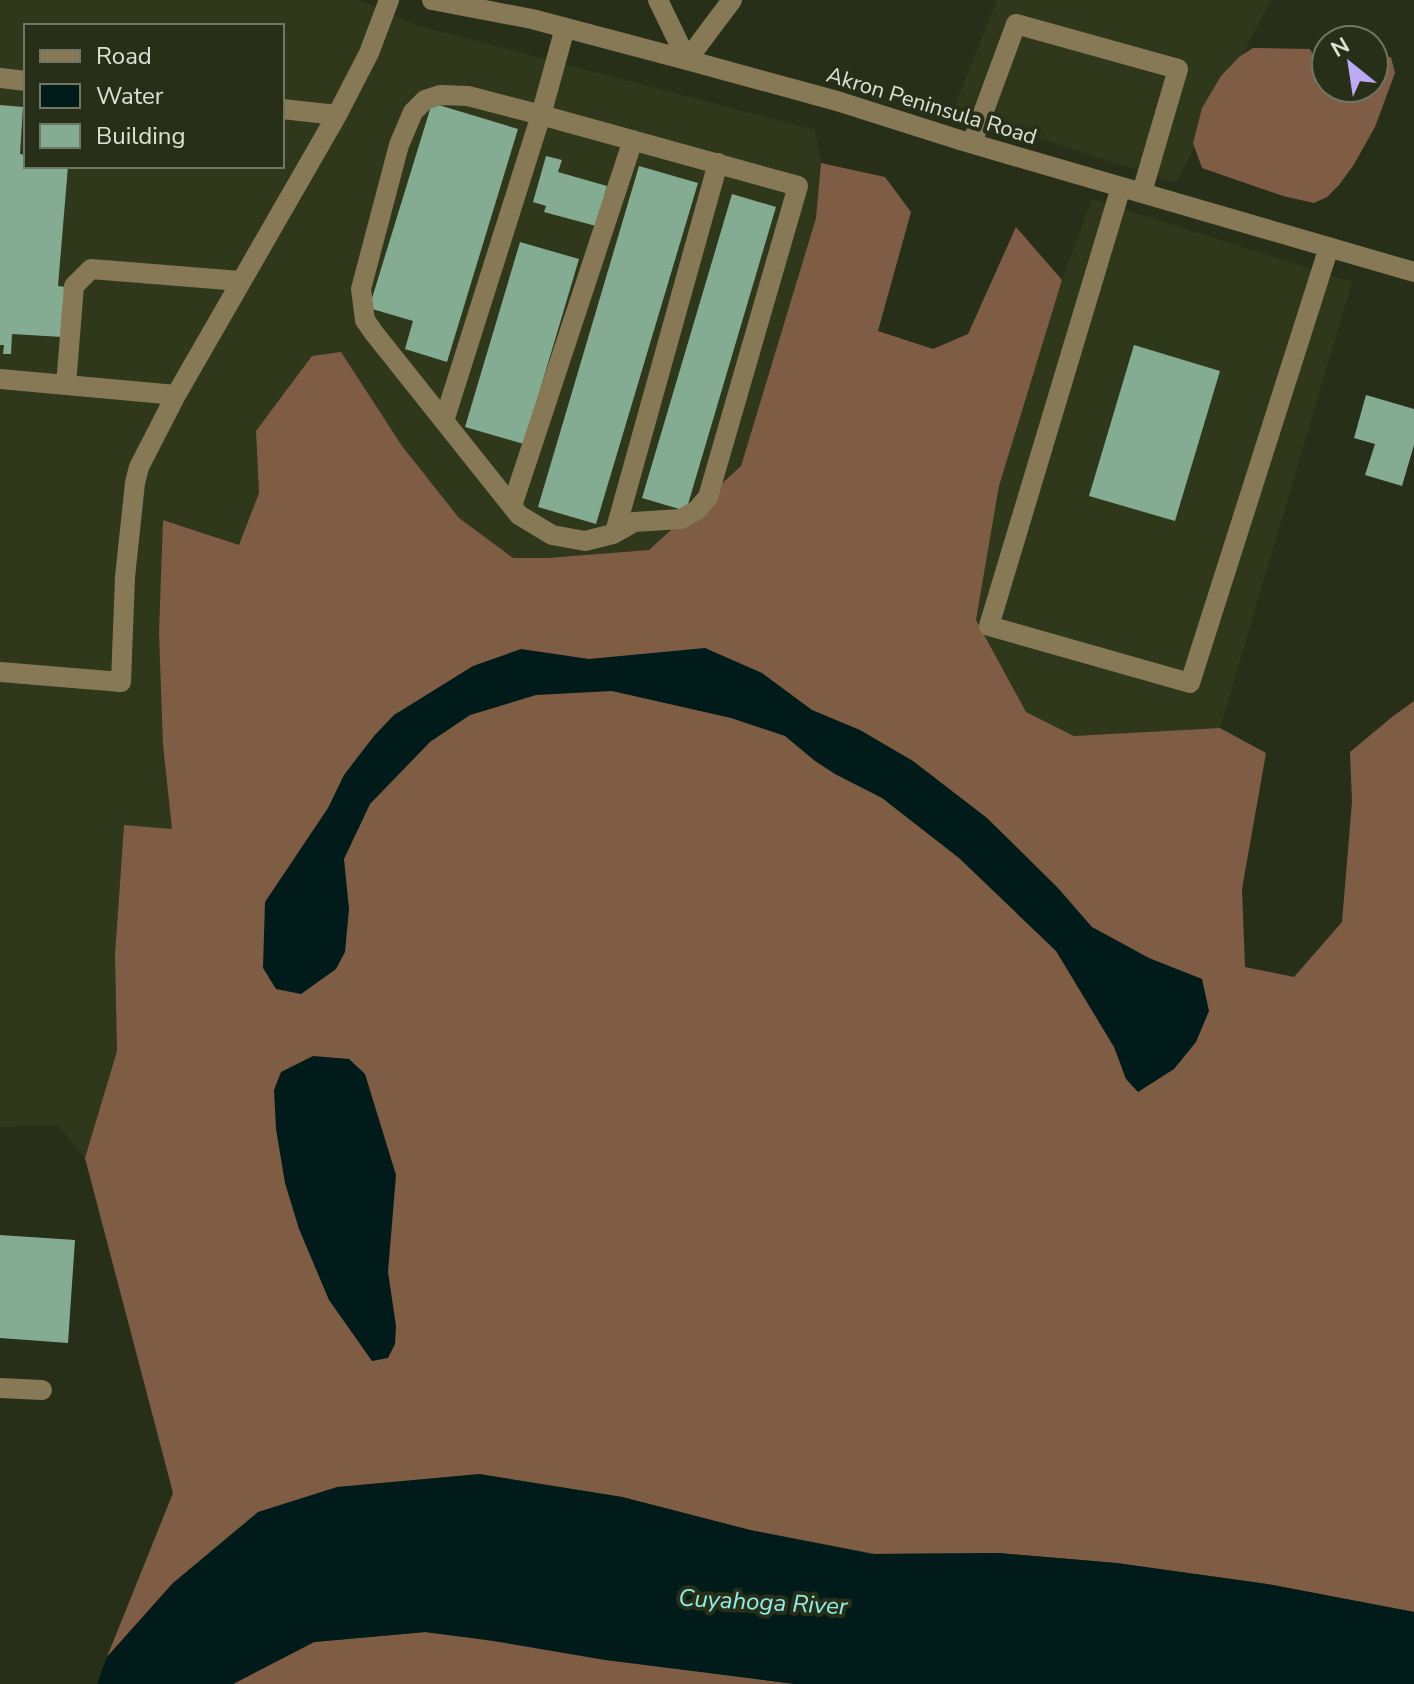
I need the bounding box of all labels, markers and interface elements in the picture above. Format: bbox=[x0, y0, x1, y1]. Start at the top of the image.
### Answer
legend bbox=[24, 24, 284, 168]
north arrow bbox=[1310, 24, 1390, 104]
text: N bbox=[1326, 30, 1355, 65]
text: Road bbox=[96, 40, 152, 72]
street label: Akron Peninsula Road bbox=[823, 60, 1040, 152]
text: Water bbox=[96, 80, 164, 112]
text: Building bbox=[96, 120, 186, 152]
water label: Cuyahoga River bbox=[678, 1582, 850, 1622]

